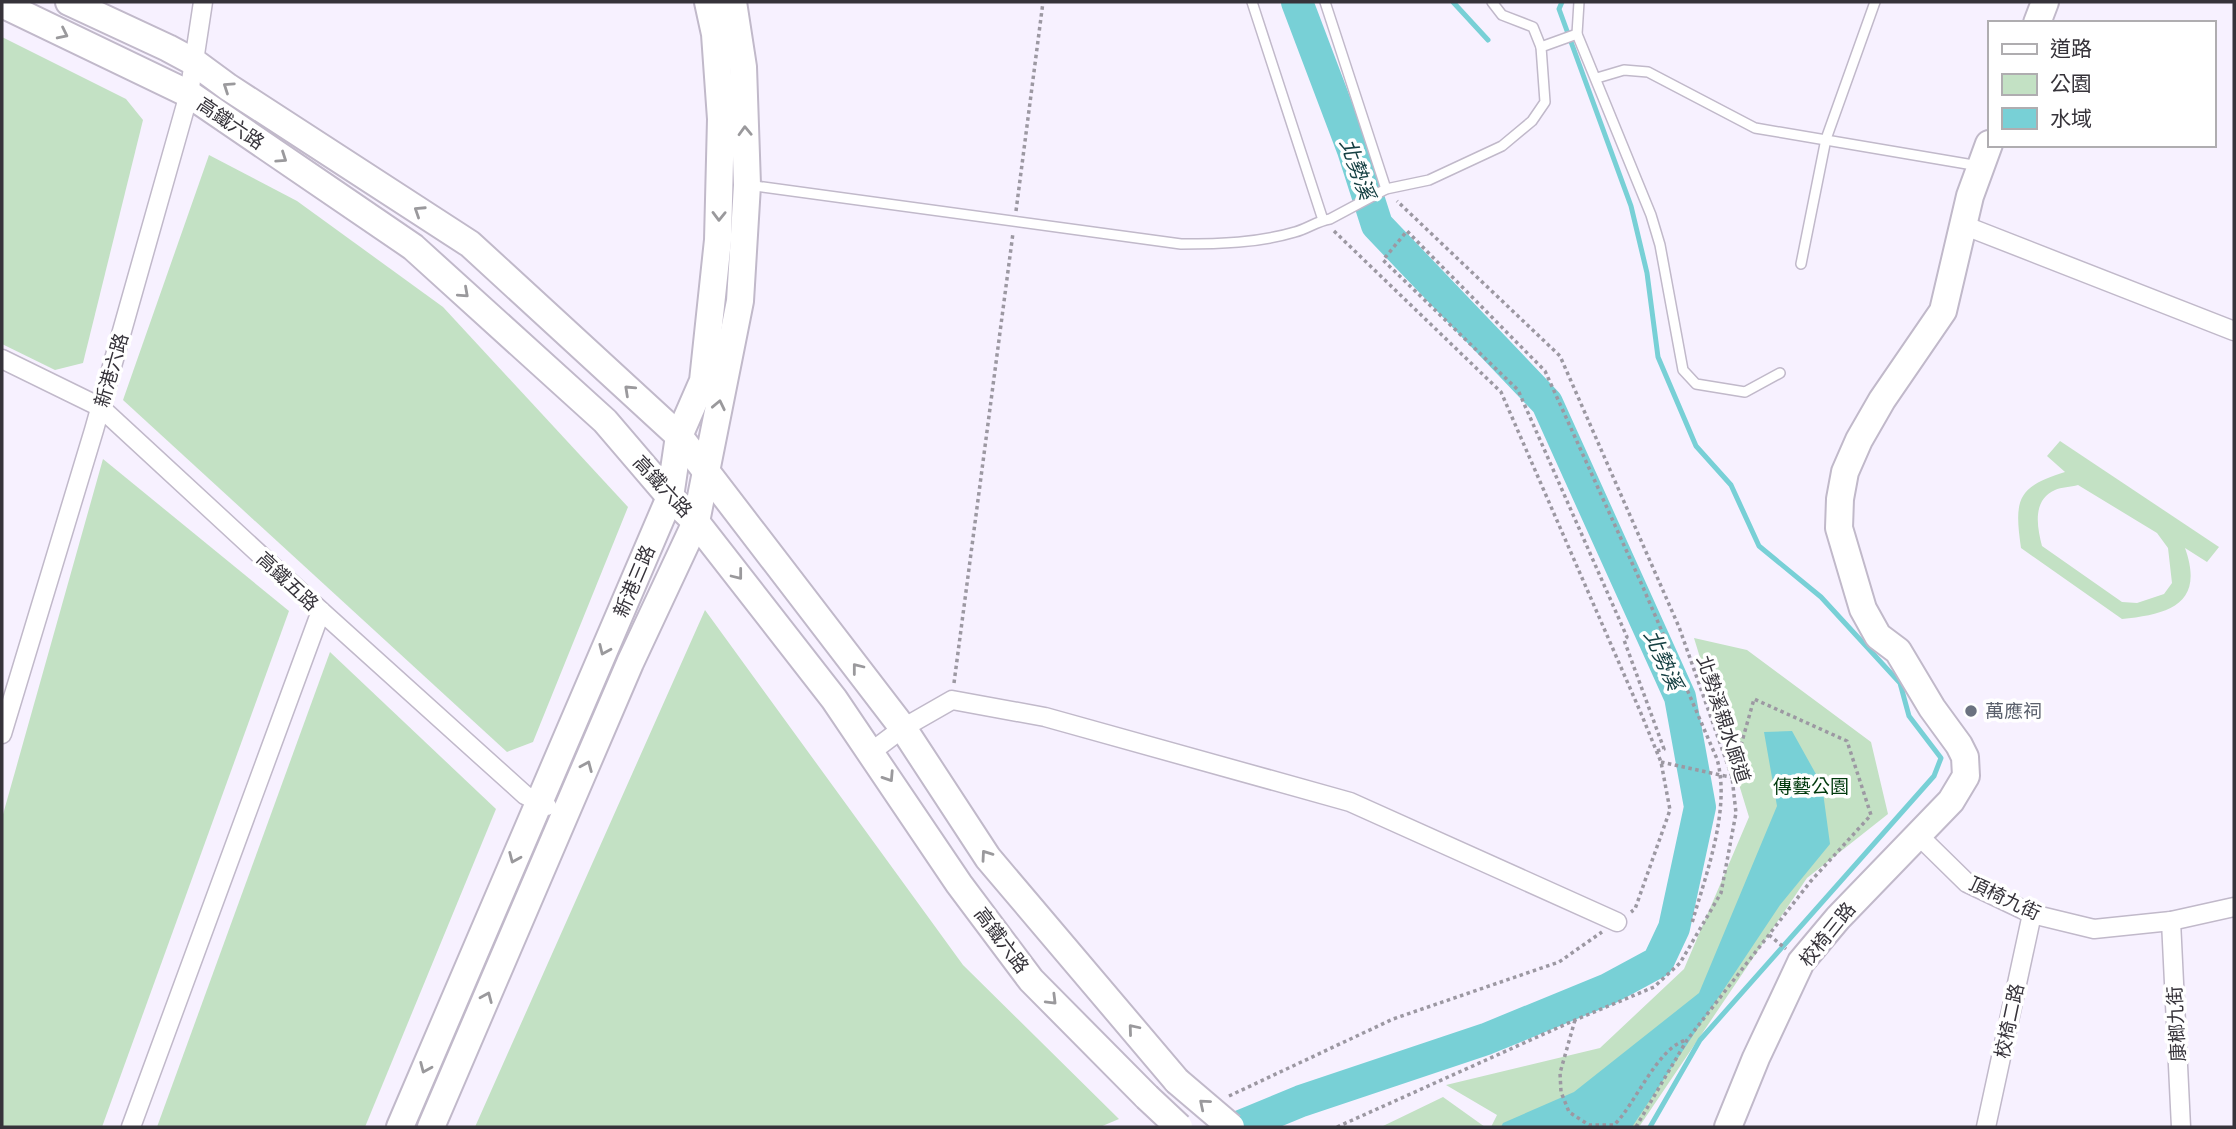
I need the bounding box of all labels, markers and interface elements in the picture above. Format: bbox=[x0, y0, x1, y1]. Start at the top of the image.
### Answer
legend bbox=[1988, 21, 2215, 147]
one-way arrow bbox=[56, 26, 68, 40]
text: 道路 bbox=[2050, 34, 2092, 64]
text: 公園 bbox=[2050, 69, 2092, 99]
one-way arrow bbox=[223, 82, 236, 95]
street label: 高鐵六路 bbox=[191, 92, 269, 157]
text: 水域 bbox=[2050, 104, 2092, 134]
one-way arrow bbox=[738, 125, 753, 136]
water label: 北勢溪 bbox=[1332, 134, 1383, 207]
one-way arrow bbox=[274, 150, 287, 162]
one-way arrow bbox=[414, 207, 427, 220]
one-way arrow bbox=[711, 211, 726, 222]
one-way arrow bbox=[456, 285, 469, 297]
street label: 新港六路 bbox=[89, 330, 136, 411]
one-way arrow bbox=[624, 386, 637, 399]
one-way arrow bbox=[711, 399, 726, 411]
street label: 高鐵六路 bbox=[626, 450, 698, 524]
street label: 新港三路 bbox=[608, 541, 663, 622]
street label: 高鐵五路 bbox=[250, 546, 324, 618]
one-way arrow bbox=[730, 568, 743, 580]
water label: 北勢溪 bbox=[1636, 625, 1691, 698]
one-way arrow bbox=[598, 642, 612, 655]
street label: 北勢溪親水廊道 bbox=[1689, 652, 1756, 787]
one-way arrow bbox=[853, 663, 866, 676]
place label: 萬應祠 bbox=[1985, 699, 2042, 726]
marker: 萬應祠 bbox=[1963, 703, 1979, 719]
one-way arrow bbox=[579, 761, 593, 773]
one-way arrow bbox=[880, 770, 893, 783]
park label: 傳藝公園 bbox=[1773, 774, 1849, 801]
one-way arrow bbox=[982, 850, 994, 863]
one-way arrow bbox=[508, 851, 522, 864]
street label: 頂椅九街 bbox=[1964, 871, 2045, 928]
street label: 校椅三路 bbox=[1794, 897, 1863, 973]
street label: 高鐵六路 bbox=[967, 902, 1034, 979]
street label: 校椅二路 bbox=[1989, 981, 2032, 1061]
street label: 康榔九街 bbox=[2162, 985, 2193, 1063]
one-way arrow bbox=[479, 992, 493, 1004]
one-way arrow bbox=[1043, 992, 1056, 1005]
one-way arrow bbox=[1128, 1024, 1141, 1037]
one-way arrow bbox=[420, 1061, 434, 1073]
one-way arrow bbox=[1199, 1100, 1212, 1112]

